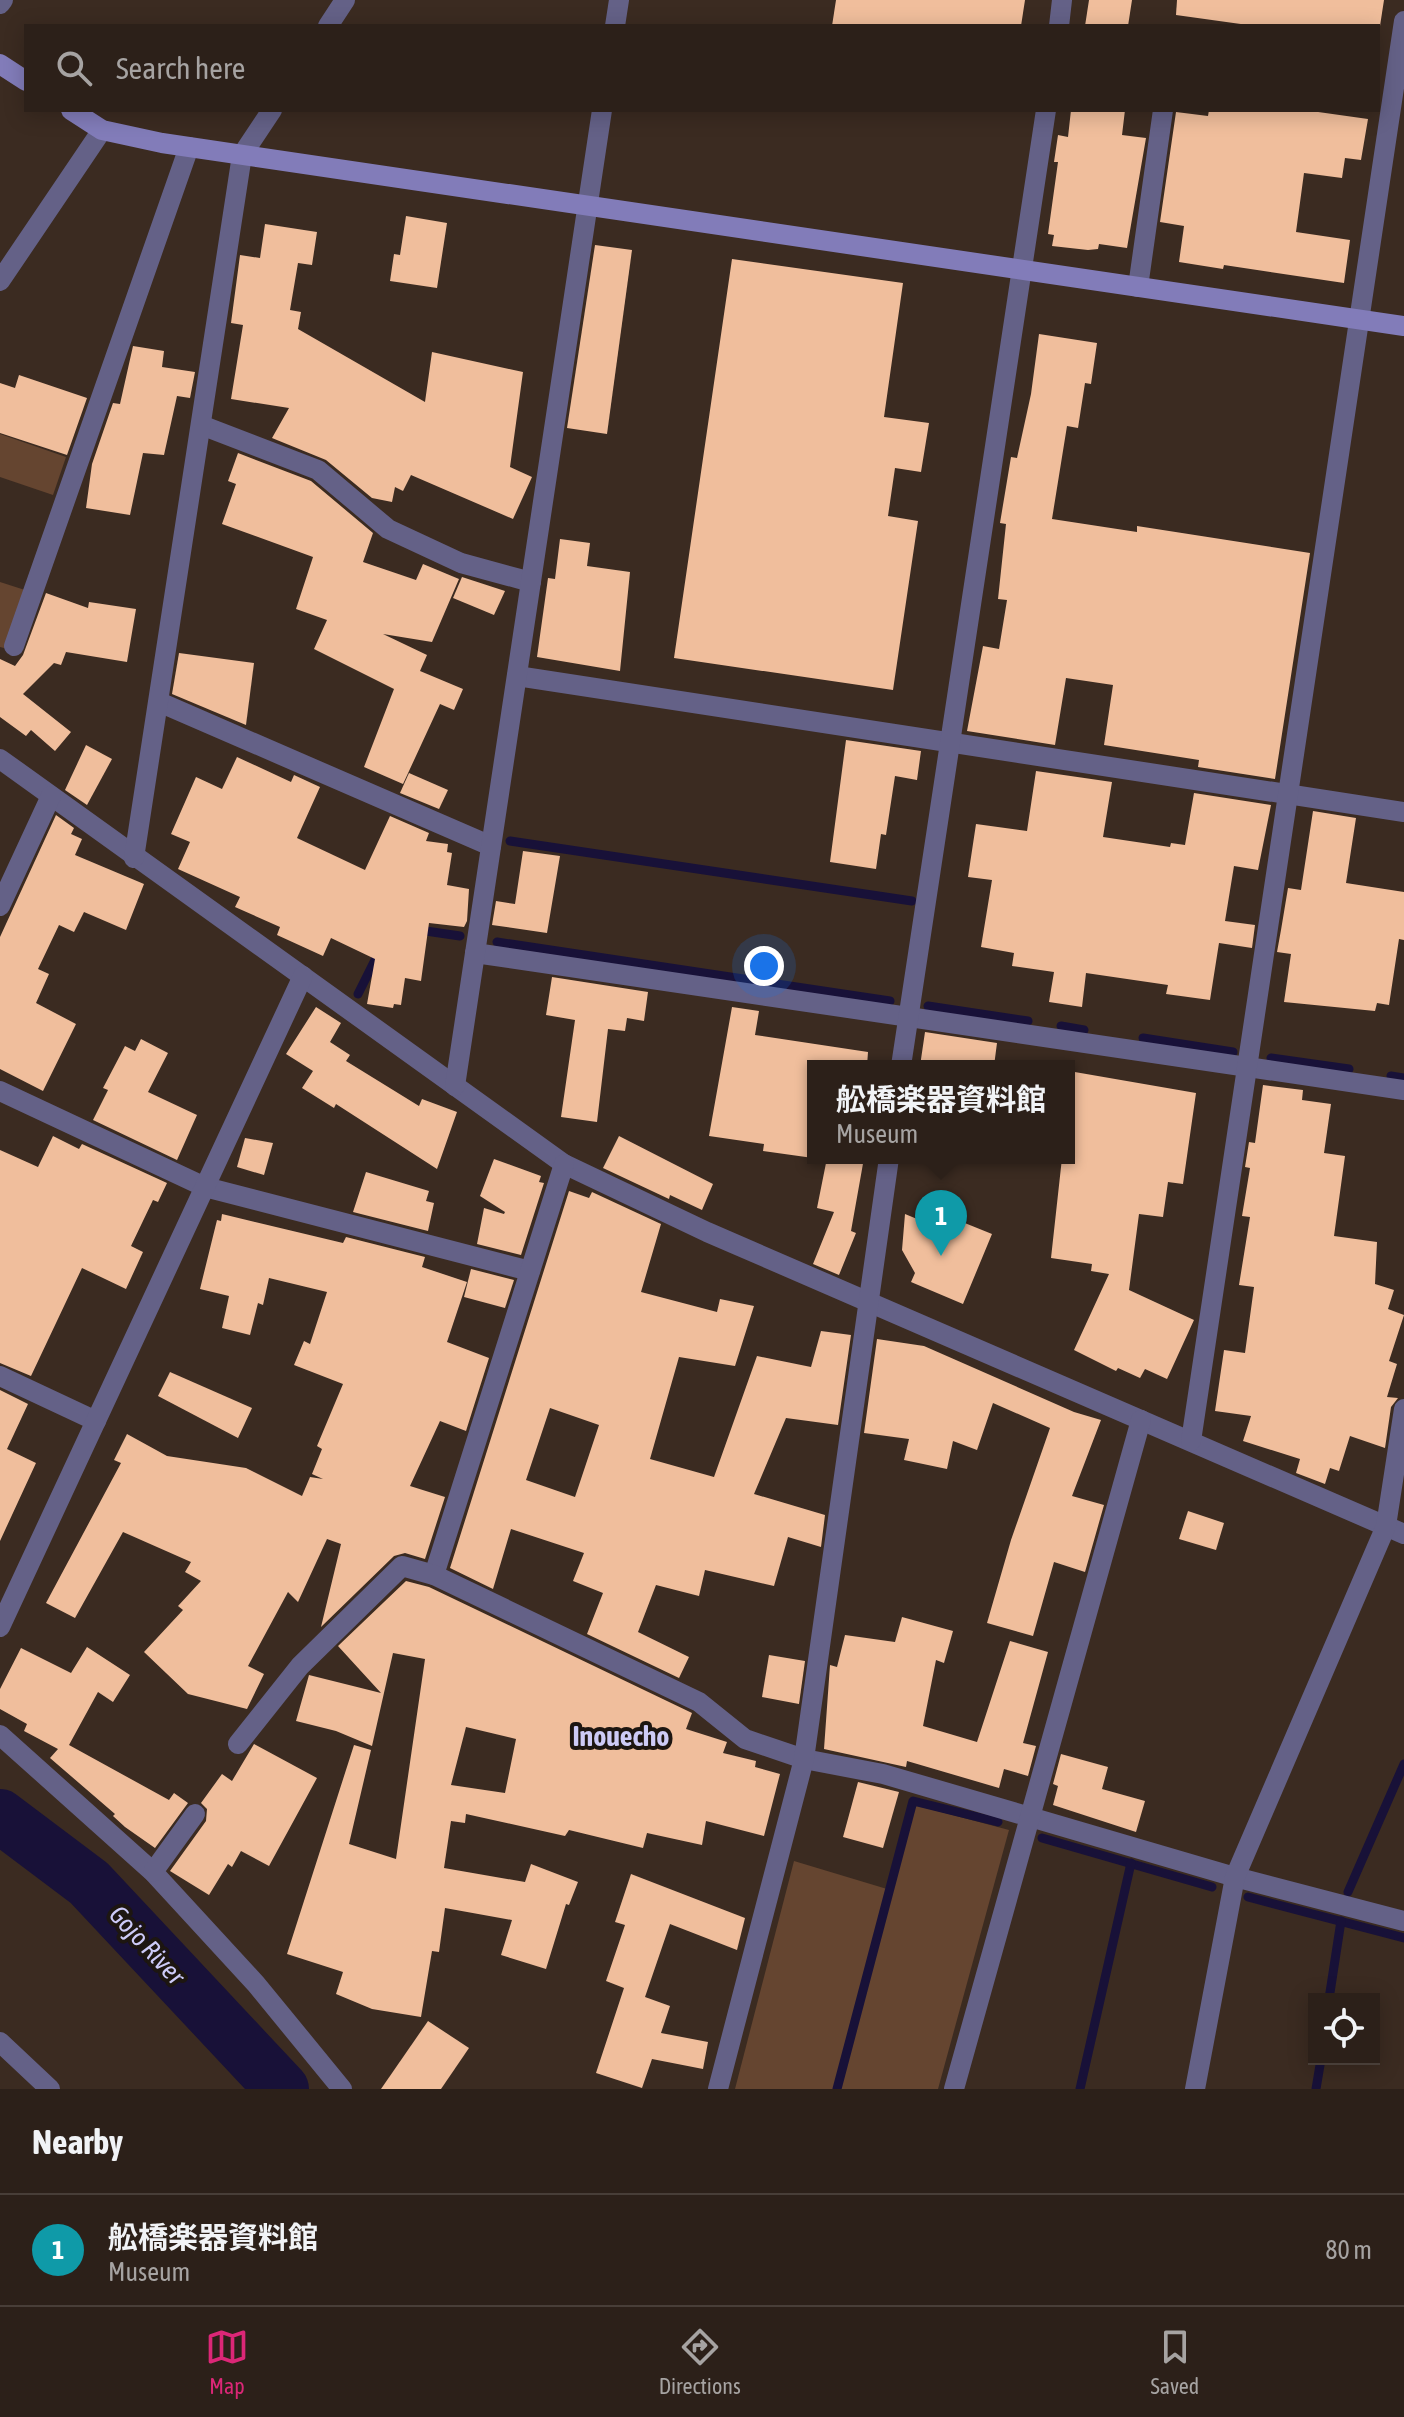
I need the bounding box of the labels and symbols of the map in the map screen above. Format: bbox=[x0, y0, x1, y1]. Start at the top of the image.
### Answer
your location bbox=[744, 946, 784, 986]
pin: 1 bbox=[915, 1190, 967, 1256]
district label: Inouecho bbox=[572, 1720, 670, 1752]
water label: Gojo River bbox=[103, 1899, 192, 1992]

